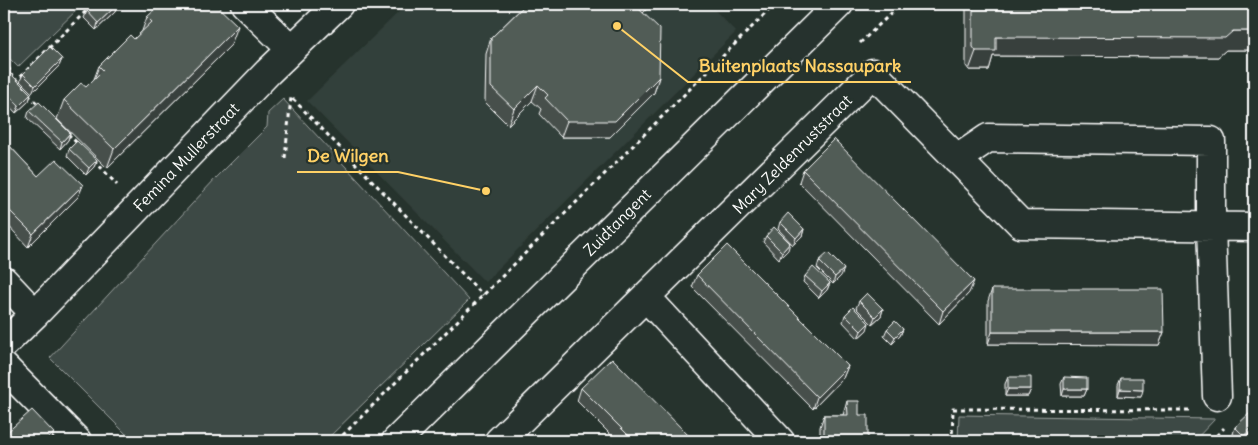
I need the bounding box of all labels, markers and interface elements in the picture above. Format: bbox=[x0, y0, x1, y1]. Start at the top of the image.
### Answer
callout: Buitenplaats Nassaupark bbox=[688, 49, 911, 82]
text: Buitenplaats Nassaupark bbox=[699, 54, 901, 77]
street label: Mary Zeldenruststraat bbox=[728, 90, 856, 218]
street label: Femina Mullerstraat bbox=[129, 98, 244, 216]
callout: De Wilgen bbox=[297, 139, 398, 172]
text: De Wilgen bbox=[307, 144, 389, 167]
street label: Zuidtangent bbox=[579, 184, 655, 260]

